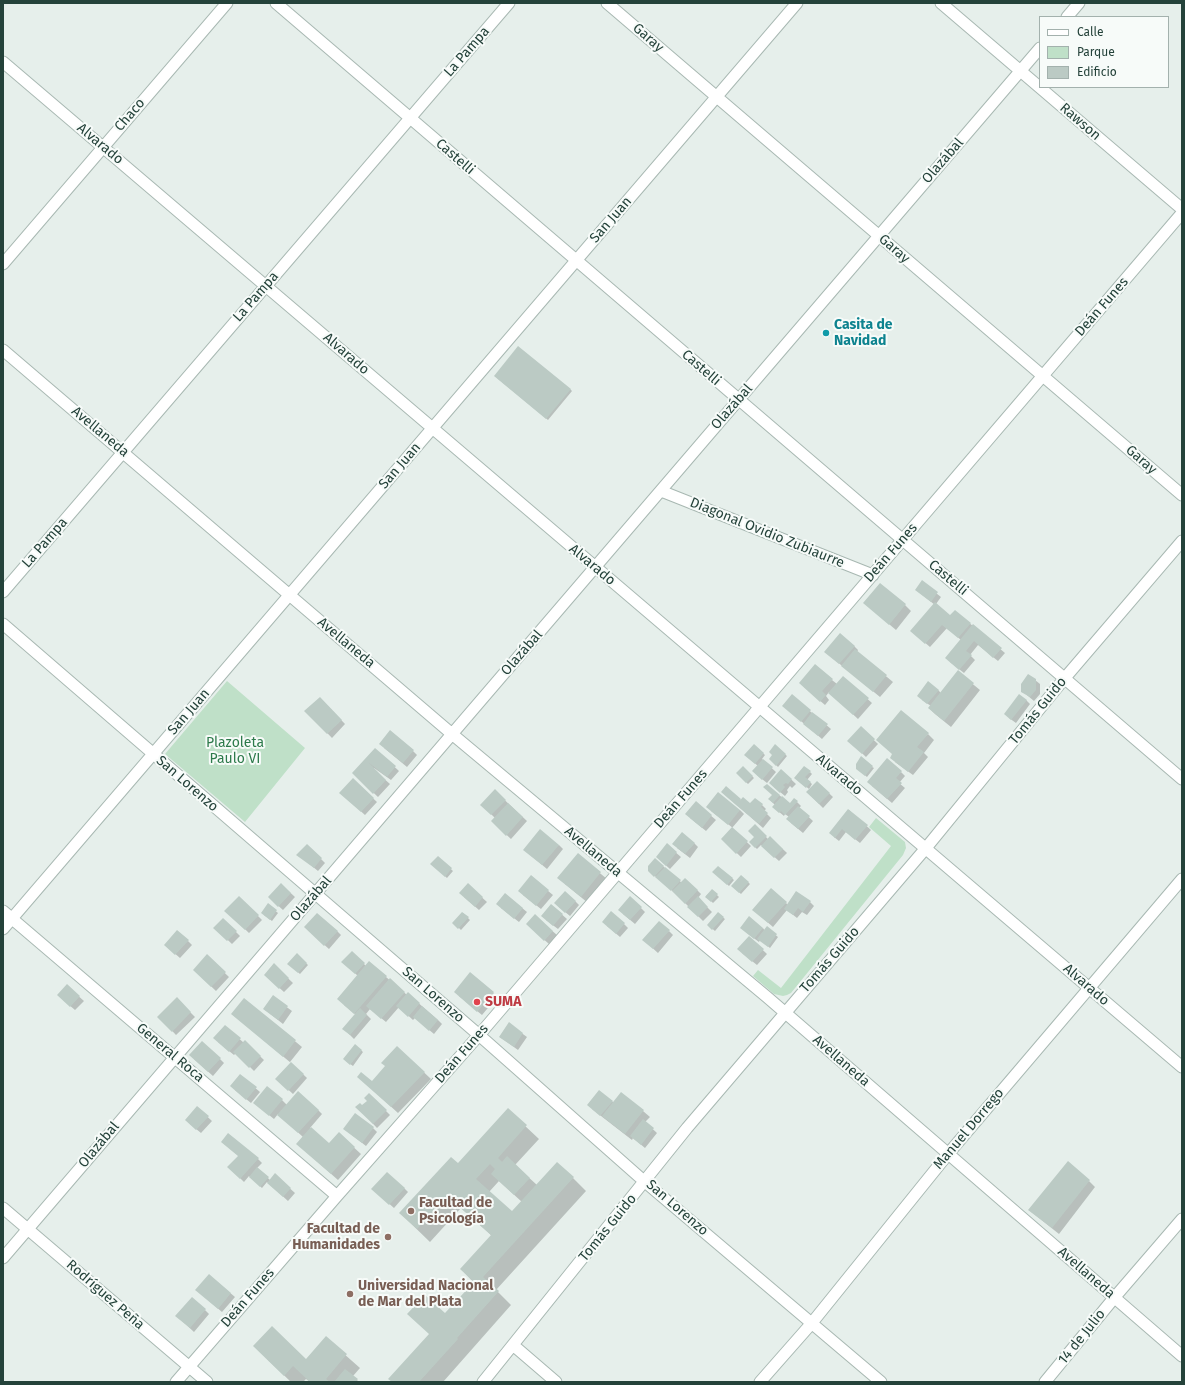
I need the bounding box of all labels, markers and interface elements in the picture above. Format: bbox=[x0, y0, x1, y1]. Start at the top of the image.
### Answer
legend bbox=[1039, 16, 1169, 88]
street label: Garay bbox=[629, 20, 667, 56]
street label: La Pampa bbox=[441, 23, 493, 81]
text: Calle bbox=[1077, 25, 1104, 39]
text: Parque bbox=[1077, 45, 1115, 59]
text: Edificio bbox=[1077, 65, 1117, 79]
street label: Chaco bbox=[111, 95, 149, 135]
street label: Rawson bbox=[1056, 100, 1104, 144]
street label: Alvarado bbox=[73, 120, 127, 168]
street label: Castelli bbox=[432, 135, 478, 179]
street label: Olazábal bbox=[919, 135, 967, 187]
street label: San Juan bbox=[586, 194, 636, 246]
street label: Garay bbox=[875, 231, 913, 267]
street label: La Pampa bbox=[230, 268, 282, 326]
street label: Deán Funes bbox=[1072, 274, 1132, 340]
place label: Casita de Navidad bbox=[834, 317, 893, 350]
marker: Casita de Navidad bbox=[821, 328, 831, 338]
street label: Alvarado bbox=[320, 330, 372, 378]
street label: Castelli bbox=[678, 346, 724, 390]
street label: Olazábal bbox=[708, 381, 756, 433]
street label: Avellaneda bbox=[68, 403, 132, 461]
street label: San Juan bbox=[375, 440, 425, 492]
street label: Garay bbox=[1122, 442, 1160, 478]
street label: Diagonal Ovidio Zubiaurre bbox=[687, 494, 847, 572]
street label: La Pampa bbox=[19, 514, 71, 572]
street label: Deán Funes bbox=[861, 520, 921, 586]
street label: Alvarado bbox=[565, 541, 619, 589]
street label: Castelli bbox=[925, 557, 971, 599]
street label: Avellaneda bbox=[314, 614, 378, 672]
street label: Olazábal bbox=[498, 627, 546, 679]
street label: Tomás Guido bbox=[1006, 674, 1070, 748]
street label: San Juan bbox=[164, 686, 214, 738]
park label: Plazoleta Paulo VI bbox=[206, 735, 264, 768]
street label: Alvarado bbox=[812, 751, 866, 799]
street label: San Lorenzo bbox=[152, 752, 222, 816]
street label: Deán Funes bbox=[651, 766, 711, 832]
street label: Avellaneda bbox=[561, 823, 625, 881]
street label: Olazábal bbox=[287, 873, 335, 925]
street label: Tomás Guido bbox=[797, 924, 863, 996]
street label: Alvarado bbox=[1060, 961, 1112, 1009]
street label: San Lorenzo bbox=[398, 963, 468, 1027]
place label: SUMA bbox=[485, 994, 521, 1010]
marker: SUMA bbox=[472, 997, 482, 1007]
street label: General Roca bbox=[133, 1020, 207, 1086]
street label: Deán Funes bbox=[432, 1021, 492, 1087]
street label: Avellaneda bbox=[809, 1032, 873, 1090]
street label: Manuel Dorrego bbox=[930, 1085, 1008, 1173]
street label: Olazábal bbox=[75, 1119, 123, 1171]
street label: San Lorenzo bbox=[642, 1176, 712, 1240]
street label: Tomás Guido bbox=[576, 1191, 640, 1265]
place label: Facultad de Psicología bbox=[419, 1195, 492, 1228]
marker: Facultad de Psicología bbox=[406, 1206, 416, 1216]
place label: Facultad de Humanidades bbox=[292, 1221, 380, 1254]
marker: Facultad de Humanidades bbox=[383, 1232, 393, 1242]
street label: Avellaneda bbox=[1054, 1244, 1118, 1302]
street label: Rodríguez Peña bbox=[63, 1257, 147, 1333]
street label: Deán Funes bbox=[218, 1265, 278, 1331]
place label: Universidad Nacional de Mar del Plata bbox=[358, 1278, 493, 1310]
marker: Universidad Nacional de Mar del Plata bbox=[345, 1289, 355, 1299]
street label: 14 de Julio bbox=[1055, 1306, 1109, 1368]

